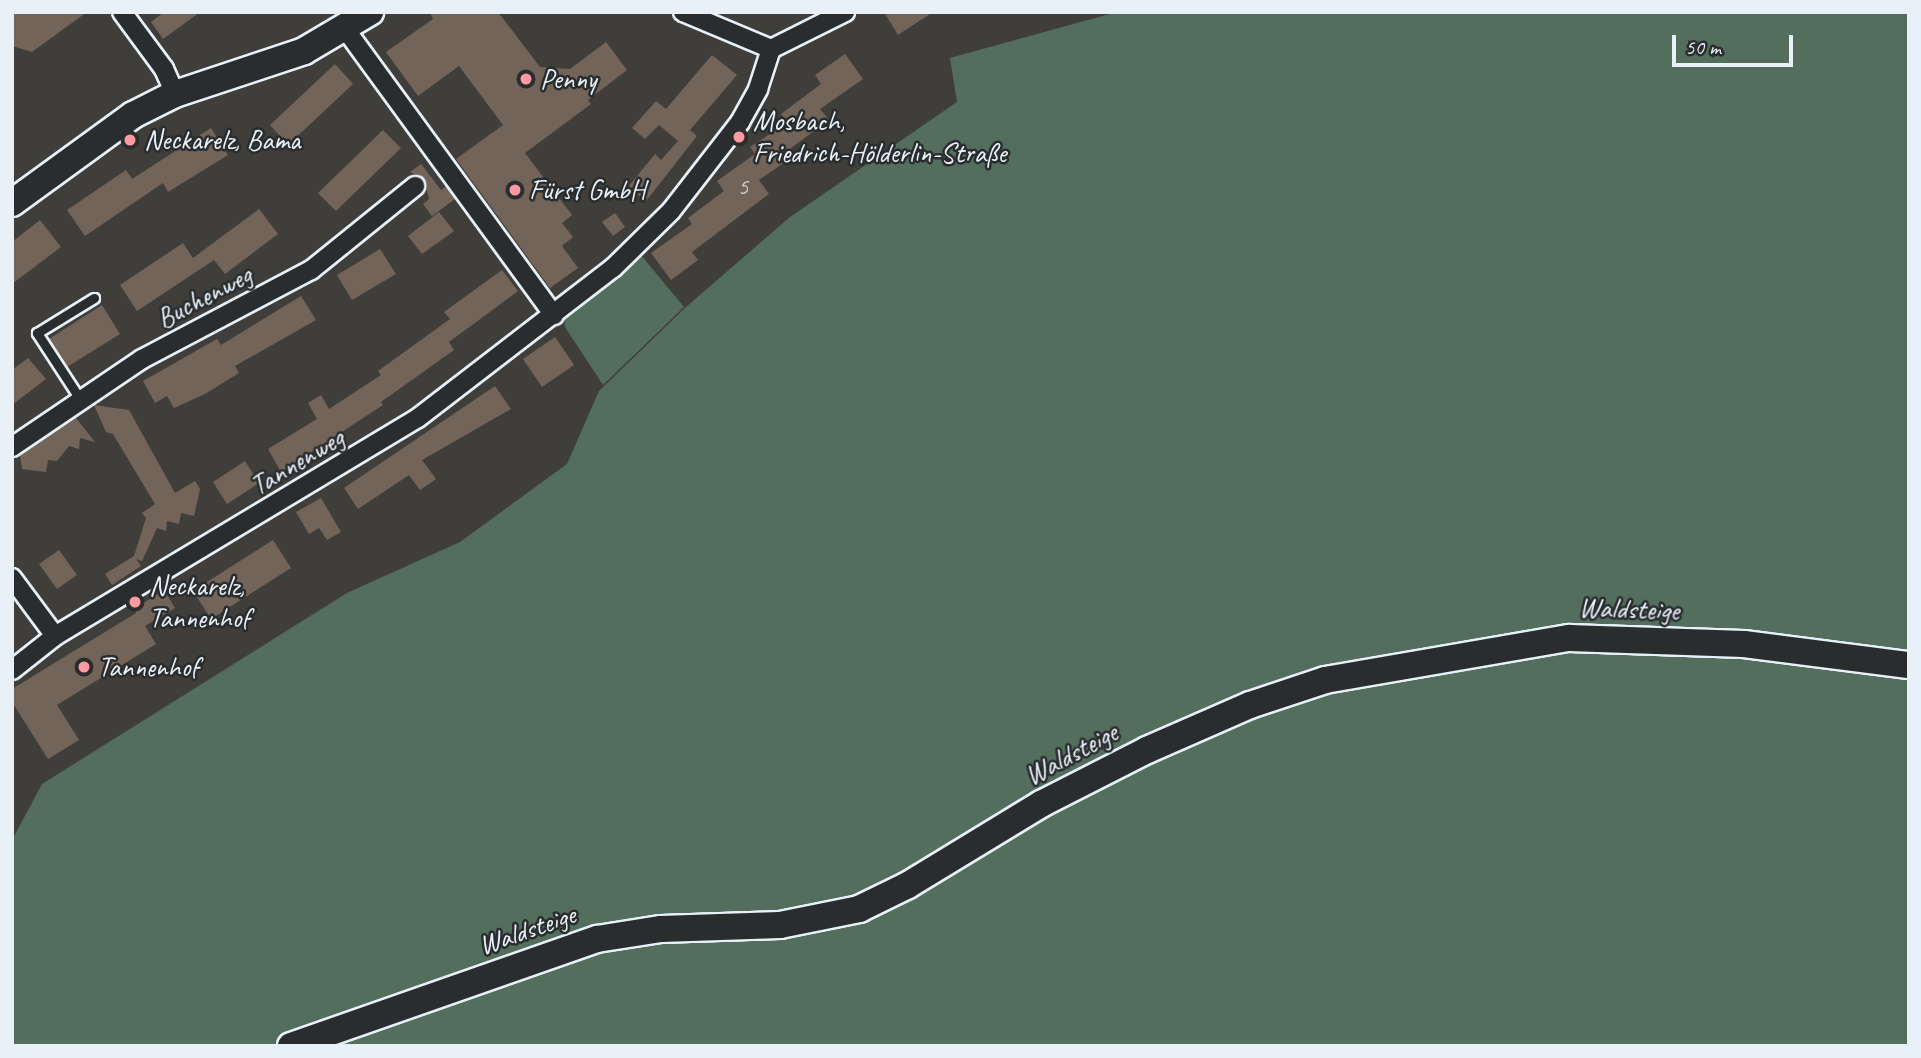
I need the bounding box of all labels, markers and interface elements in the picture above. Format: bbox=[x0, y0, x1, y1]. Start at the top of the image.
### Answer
scale bar bbox=[1676, 21, 1797, 65]
text: 50 m bbox=[1685, 34, 1721, 60]
place label: Penny bbox=[540, 62, 596, 96]
marker: Penny bbox=[518, 71, 534, 87]
place label: Mosbach, Friedrich-Hölderlin-Straße bbox=[753, 104, 1006, 170]
place label: Neckarelz, Bama bbox=[144, 123, 300, 157]
marker: Mosbach, Friedrich-Hölderlin-Straße bbox=[731, 129, 747, 145]
marker: Neckarelz, Bama bbox=[122, 132, 138, 148]
place label: Fürst GmbH bbox=[529, 173, 645, 207]
house number: 5 bbox=[738, 173, 748, 201]
marker: Fürst GmbH bbox=[507, 182, 523, 198]
street label: Buchenweg bbox=[151, 258, 257, 336]
street label: Tannenweg bbox=[244, 421, 350, 503]
place label: Neckarelz, Tannenhof bbox=[149, 569, 249, 635]
street label: Waldsteige bbox=[1578, 590, 1680, 628]
marker: Neckarelz, Tannenhof bbox=[127, 594, 143, 610]
place label: Tannenhof bbox=[98, 650, 198, 684]
marker: Tannenhof bbox=[76, 659, 92, 675]
street label: Waldsteige bbox=[1019, 716, 1123, 792]
street label: Waldsteige bbox=[474, 898, 580, 962]

